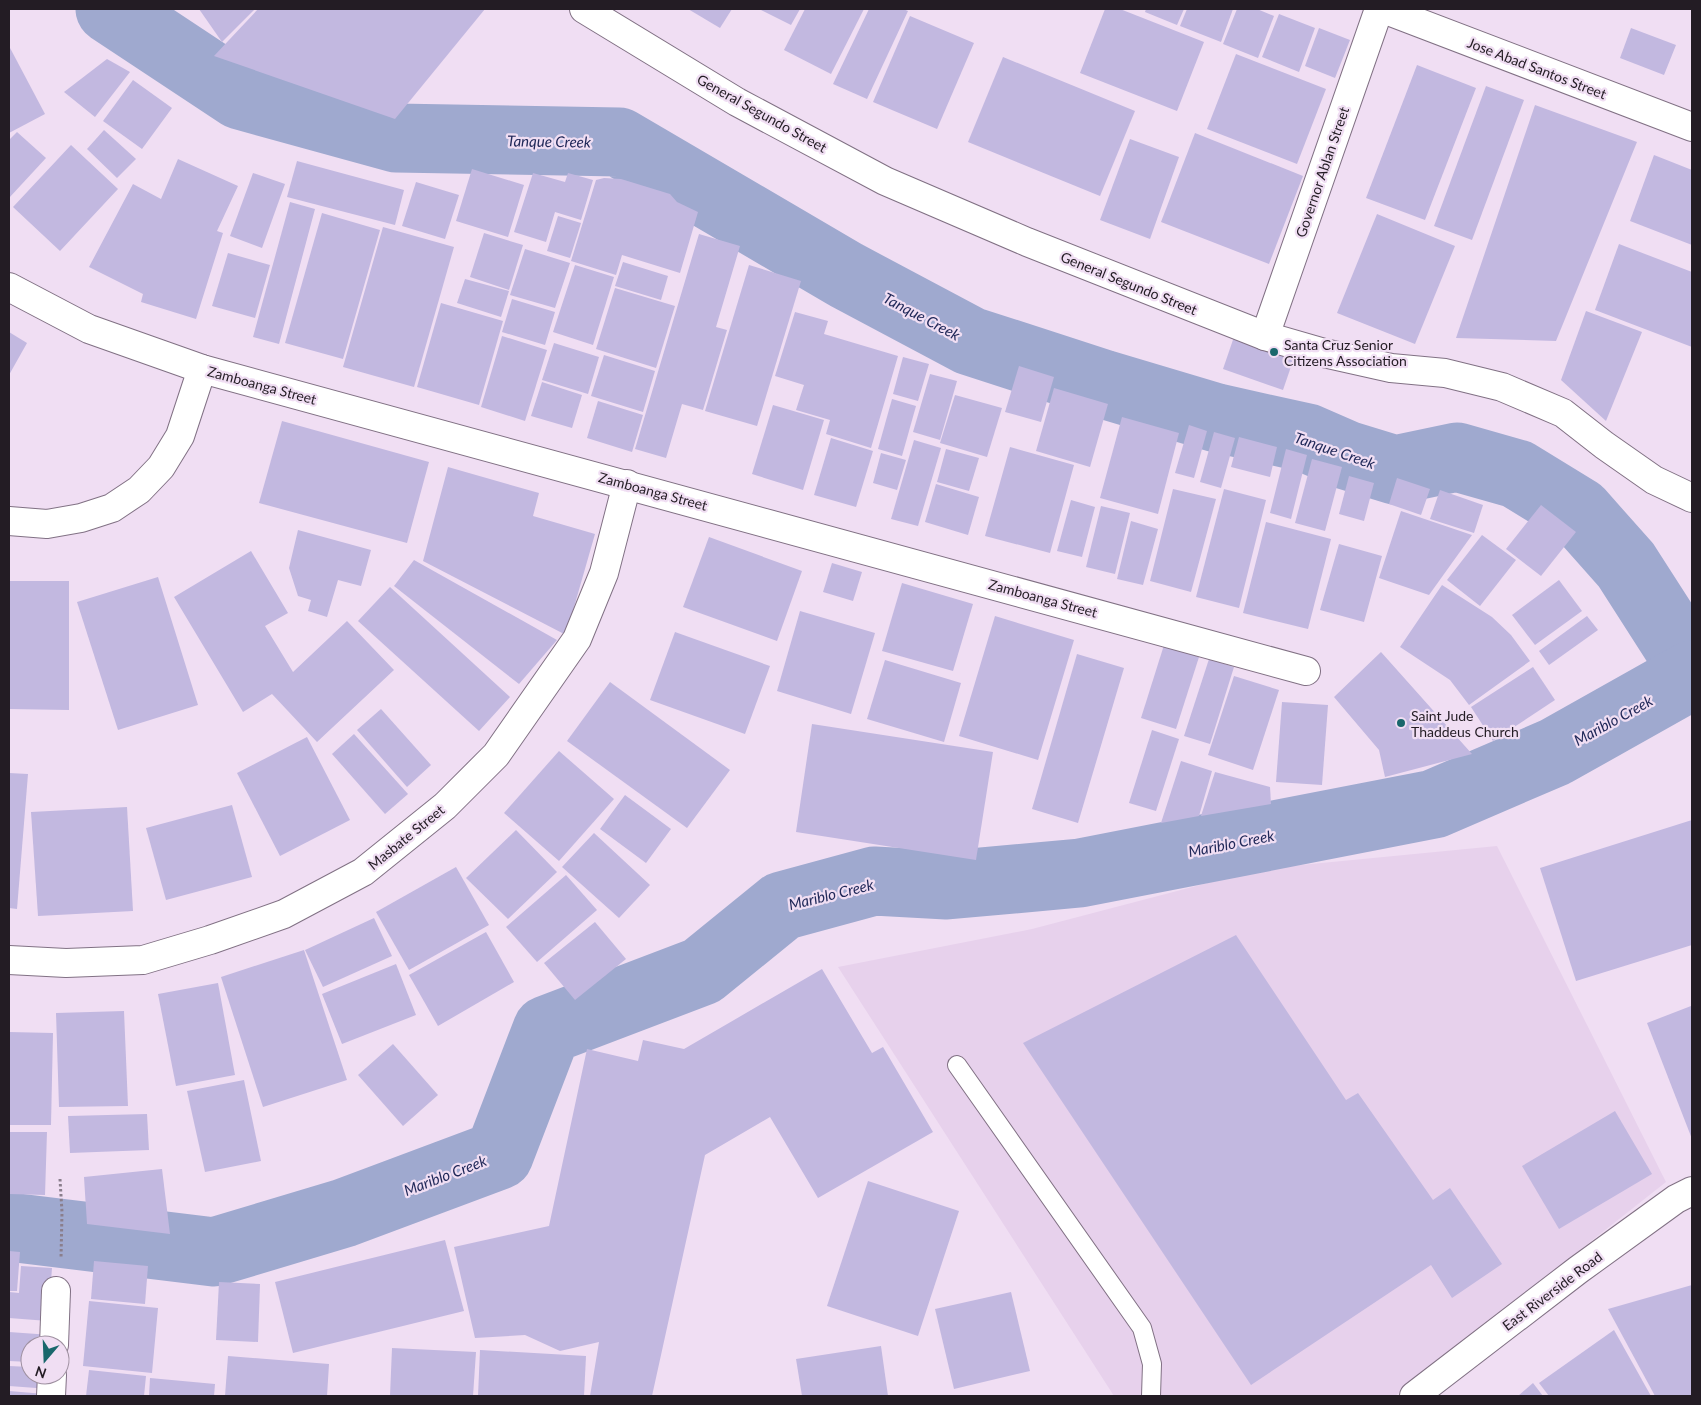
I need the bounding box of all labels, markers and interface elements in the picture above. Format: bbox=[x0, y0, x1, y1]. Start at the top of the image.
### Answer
street label: Jose Abad Santos Street bbox=[1465, 34, 1609, 102]
street label: General Segundo Street bbox=[694, 70, 830, 156]
street label: Governor Ablan Street bbox=[1292, 105, 1352, 239]
water label: Tanque Creek bbox=[507, 131, 592, 151]
street label: General Segundo Street bbox=[1058, 248, 1200, 318]
water label: Tanque Creek bbox=[881, 288, 964, 344]
place label: Santa Cruz Senior Citizens Association bbox=[1284, 336, 1407, 369]
marker: Santa Cruz Senior Citizens Association bbox=[1268, 346, 1280, 358]
street label: Zamboanga Street bbox=[206, 362, 318, 408]
water label: Tanque Creek bbox=[1292, 428, 1378, 472]
street label: Zamboanga Street bbox=[597, 468, 709, 514]
street label: Zamboanga Street bbox=[987, 575, 1099, 621]
water label: Mariblo Creek bbox=[1571, 691, 1656, 749]
place label: Saint Jude Thaddeus Church bbox=[1411, 707, 1519, 740]
marker: Saint Jude Thaddeus Church bbox=[1395, 717, 1407, 729]
street label: Masbate Street bbox=[364, 801, 448, 873]
water label: Mariblo Creek bbox=[1187, 826, 1276, 860]
water label: Mariblo Creek bbox=[787, 875, 876, 913]
water label: Mariblo Creek bbox=[401, 1151, 490, 1199]
street label: East Riverside Road bbox=[1499, 1248, 1605, 1334]
north arrow bbox=[20, 1335, 70, 1385]
text: N bbox=[33, 1363, 48, 1383]

